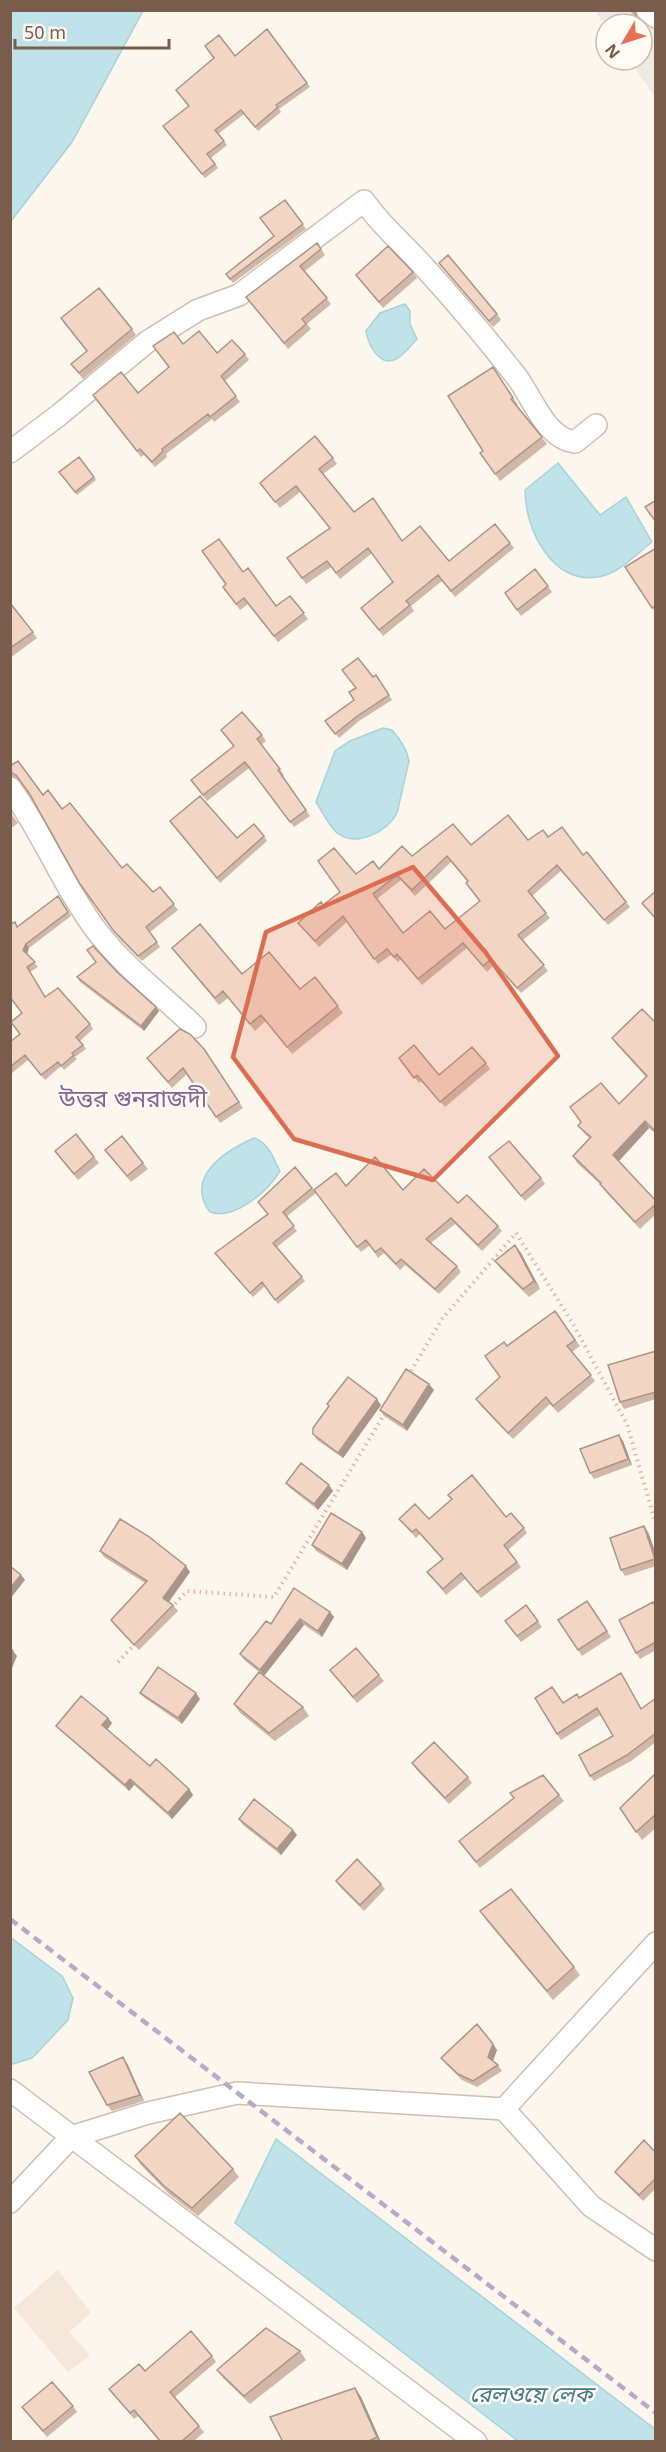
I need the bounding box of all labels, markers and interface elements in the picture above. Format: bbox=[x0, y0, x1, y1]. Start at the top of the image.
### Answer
scale bar bbox=[15, 12, 170, 50]
north arrow bbox=[594, 12, 654, 72]
text: 50 m bbox=[24, 20, 66, 44]
text: N bbox=[600, 39, 625, 63]
district label: উত্তর গুনরাজদী bbox=[58, 1081, 208, 1114]
water label: রেলওয়ে লেক bbox=[470, 2378, 597, 2408]

